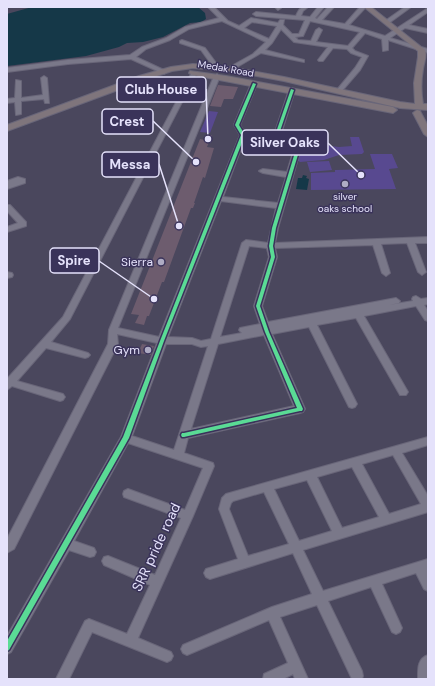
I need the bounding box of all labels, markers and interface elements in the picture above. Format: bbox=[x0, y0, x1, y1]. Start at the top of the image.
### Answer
street label: Medak Road bbox=[197, 57, 255, 80]
callout: Club House bbox=[117, 77, 206, 102]
text: Club House bbox=[125, 81, 197, 98]
callout: Crest bbox=[102, 109, 153, 134]
text: Crest bbox=[110, 113, 145, 130]
callout: Silver Oaks bbox=[242, 130, 328, 155]
text: Silver Oaks bbox=[250, 134, 320, 151]
callout: Messa bbox=[102, 152, 159, 177]
text: Messa bbox=[110, 156, 150, 173]
marker: silver oaks school bbox=[340, 179, 350, 189]
place label: silver oaks school bbox=[318, 190, 372, 215]
callout: Spire bbox=[50, 248, 99, 273]
text: Spire bbox=[58, 252, 91, 269]
place label: Sierra bbox=[121, 254, 153, 270]
marker: Sierra bbox=[156, 257, 166, 267]
place label: Gym bbox=[114, 342, 140, 358]
marker: Gym bbox=[143, 345, 153, 355]
street label: SRR pride road bbox=[128, 500, 184, 594]

